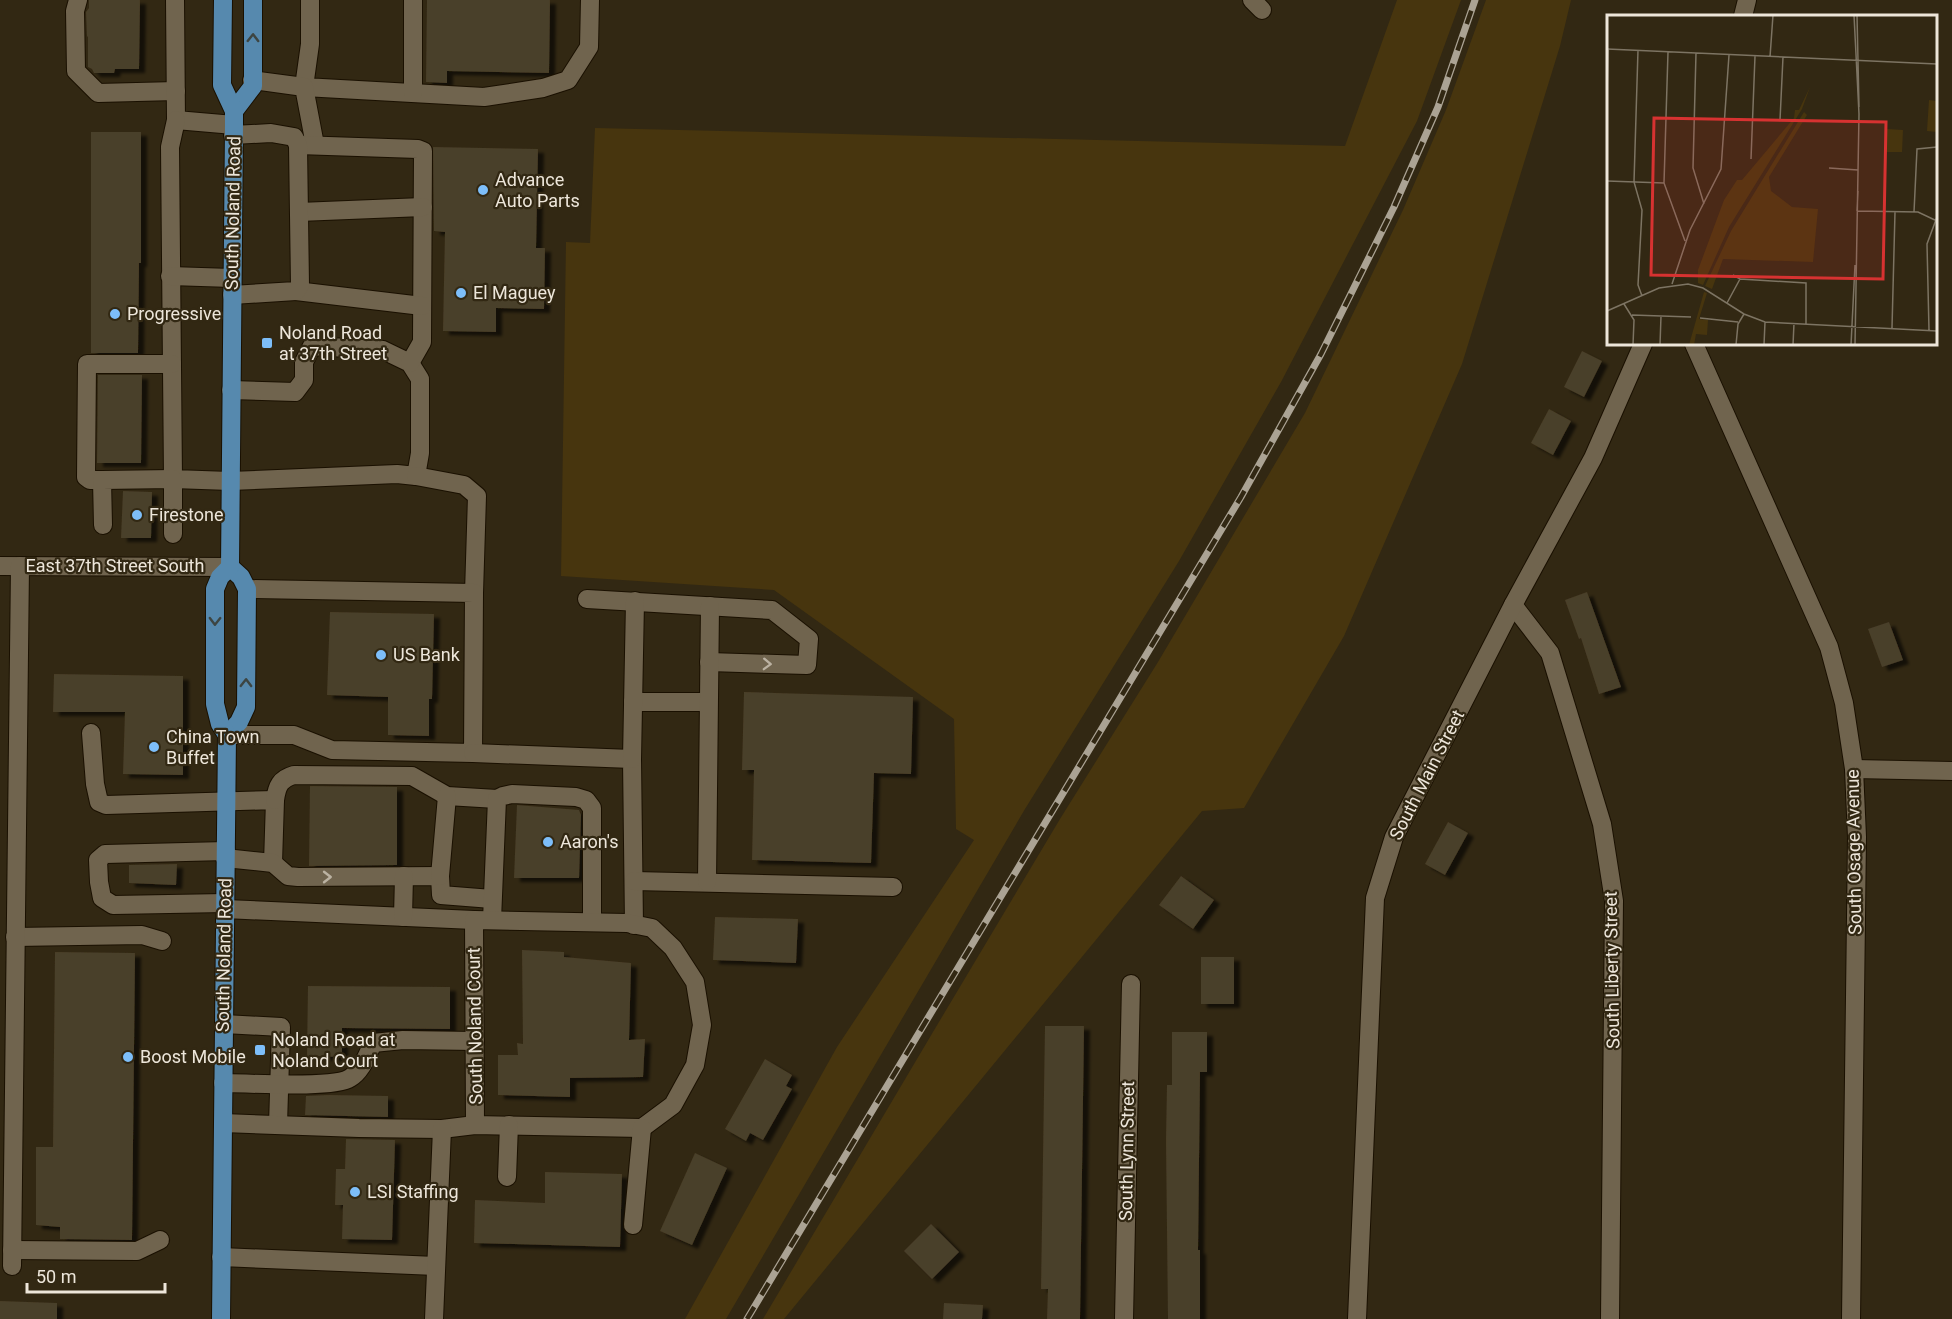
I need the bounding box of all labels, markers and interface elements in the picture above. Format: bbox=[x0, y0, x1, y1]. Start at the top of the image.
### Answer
inset map bbox=[1607, 15, 1937, 345]
one-way arrow bbox=[247, 34, 259, 43]
street label: South Noland Road bbox=[221, 136, 244, 290]
place label: Advance Auto Parts bbox=[495, 169, 580, 211]
marker: Advance Auto Parts bbox=[476, 183, 490, 197]
place label: El Maguey bbox=[473, 282, 556, 303]
marker: El Maguey bbox=[454, 286, 468, 300]
place label: Progressive bbox=[127, 303, 221, 324]
marker: Progressive bbox=[108, 307, 122, 321]
place label: Noland Road at 37th Street bbox=[279, 322, 387, 364]
marker: Noland Road at 37th Street bbox=[260, 336, 274, 350]
place label: Firestone bbox=[149, 504, 224, 525]
marker: Firestone bbox=[130, 508, 144, 522]
street label: East 37th Street South bbox=[26, 555, 204, 576]
one-way arrow bbox=[208, 616, 221, 625]
place label: US Bank bbox=[393, 644, 461, 665]
marker: US Bank bbox=[374, 648, 388, 662]
one-way arrow bbox=[763, 657, 772, 670]
one-way arrow bbox=[240, 679, 252, 688]
street label: South Main Street bbox=[1385, 706, 1468, 843]
place label: China Town Buffet bbox=[166, 726, 259, 768]
marker: China Town Buffet bbox=[147, 740, 161, 754]
street label: South Osage Avenue bbox=[1842, 769, 1865, 935]
place label: Aaron's bbox=[560, 831, 618, 852]
marker: Aaron's bbox=[541, 835, 555, 849]
one-way arrow bbox=[322, 871, 331, 883]
street label: South Noland Road bbox=[212, 878, 235, 1032]
street label: South Liberty Street bbox=[1600, 891, 1623, 1049]
street label: South Noland Court bbox=[463, 947, 486, 1105]
place label: Noland Road at Noland Court bbox=[272, 1029, 395, 1071]
marker: Noland Road at Noland Court bbox=[253, 1043, 267, 1057]
place label: Boost Mobile bbox=[140, 1046, 246, 1067]
marker: Boost Mobile bbox=[121, 1050, 135, 1064]
street label: South Lynn Street bbox=[1115, 1081, 1138, 1221]
place label: LSI Staffing bbox=[367, 1181, 459, 1202]
marker: LSI Staffing bbox=[348, 1185, 362, 1199]
scale bar bbox=[27, 1256, 165, 1294]
text: 50 m bbox=[36, 1266, 76, 1287]

